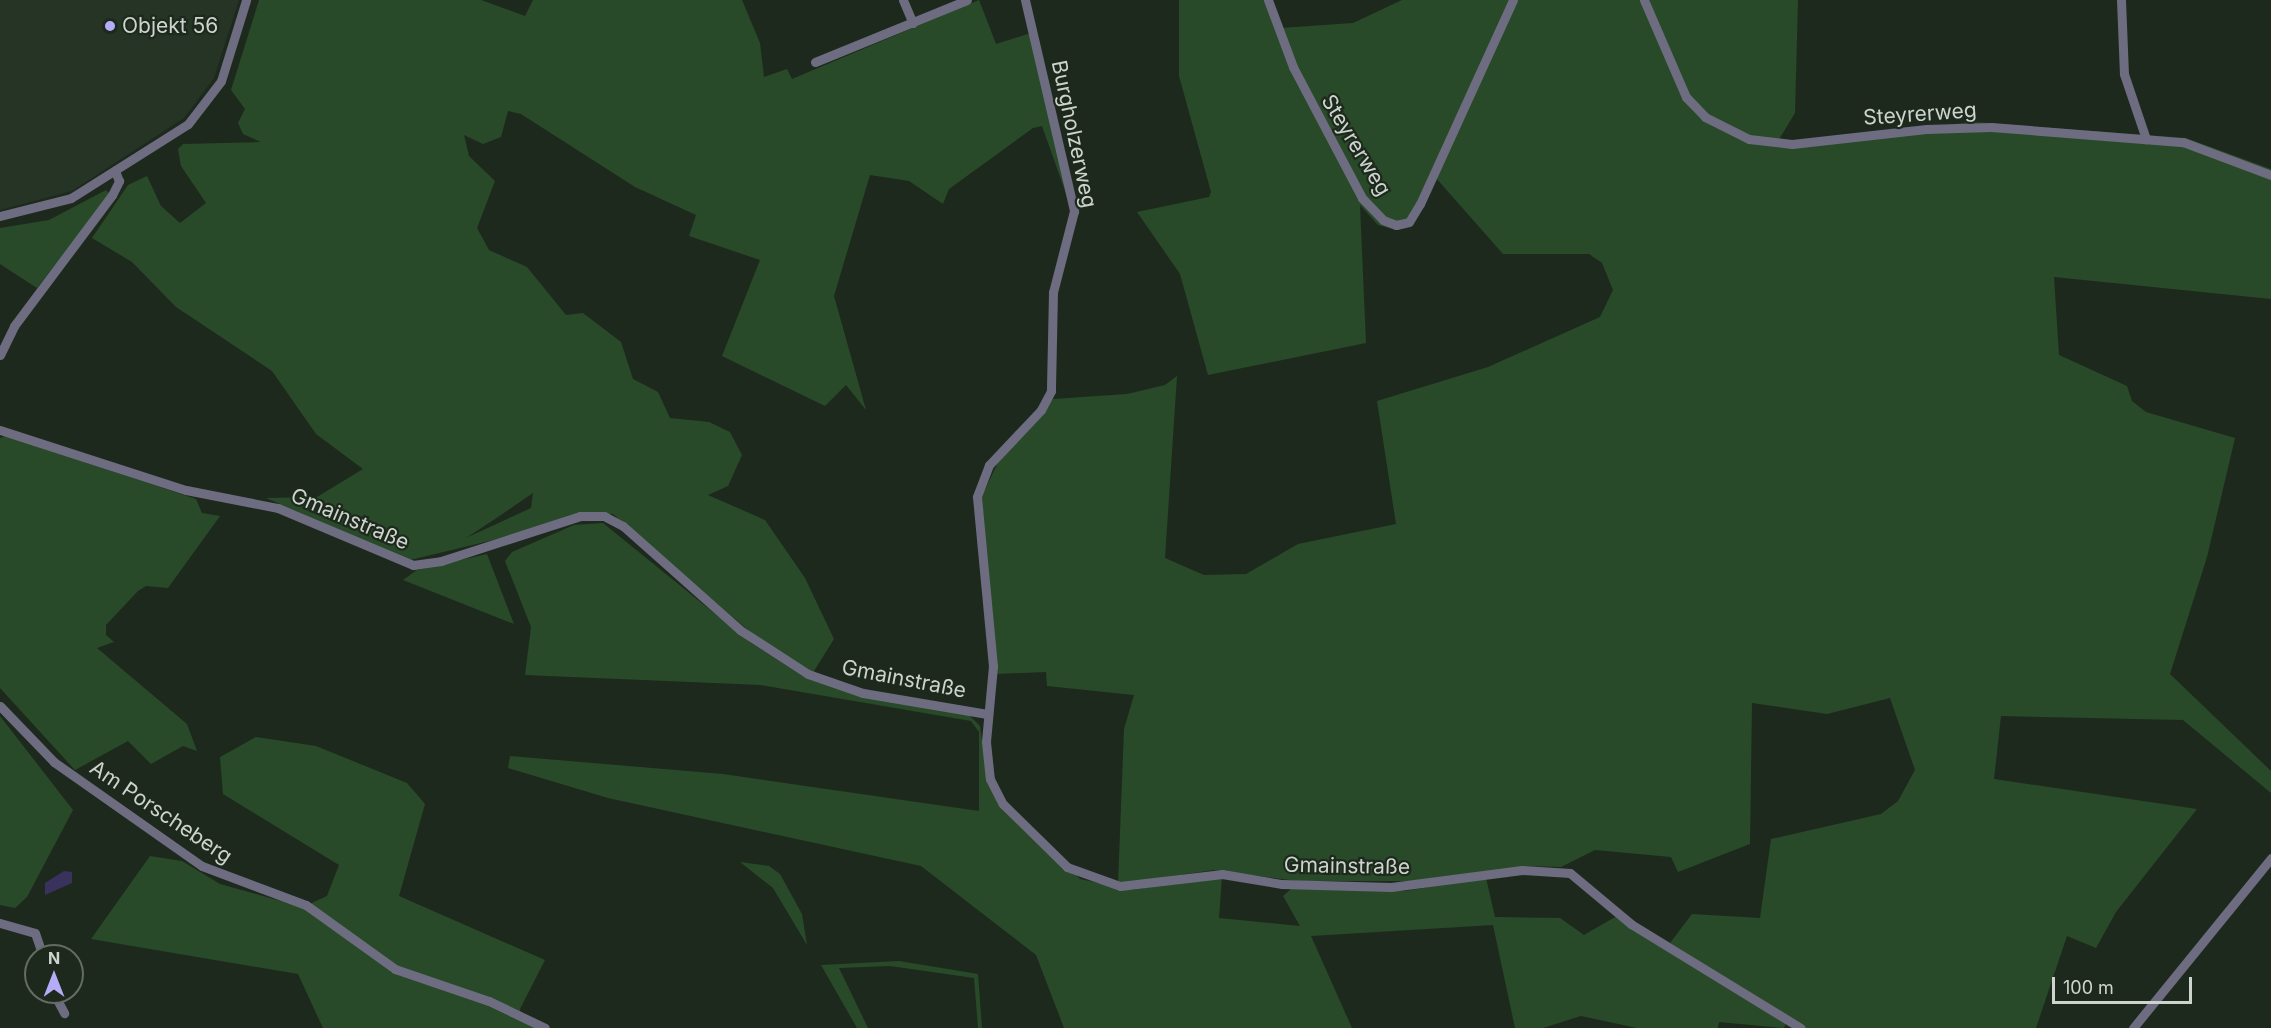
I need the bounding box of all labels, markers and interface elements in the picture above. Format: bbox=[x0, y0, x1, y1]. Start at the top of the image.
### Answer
place label: Objekt 56 bbox=[122, 13, 218, 39]
marker: Objekt 56 bbox=[103, 19, 117, 33]
street label: Burgholzerweg bbox=[1046, 58, 1102, 210]
street label: Steyrerweg bbox=[1316, 90, 1396, 200]
street label: Steyrerweg bbox=[1862, 97, 1978, 131]
street label: Gmainstraße bbox=[287, 483, 413, 555]
street label: Gmainstraße bbox=[840, 655, 968, 703]
street label: Am Porscheberg bbox=[85, 755, 237, 869]
street label: Gmainstraße bbox=[1284, 852, 1410, 880]
north arrow bbox=[24, 944, 84, 1004]
text: N bbox=[48, 948, 60, 968]
scale bar bbox=[2055, 965, 2194, 1003]
text: 100 m bbox=[2063, 977, 2114, 998]

